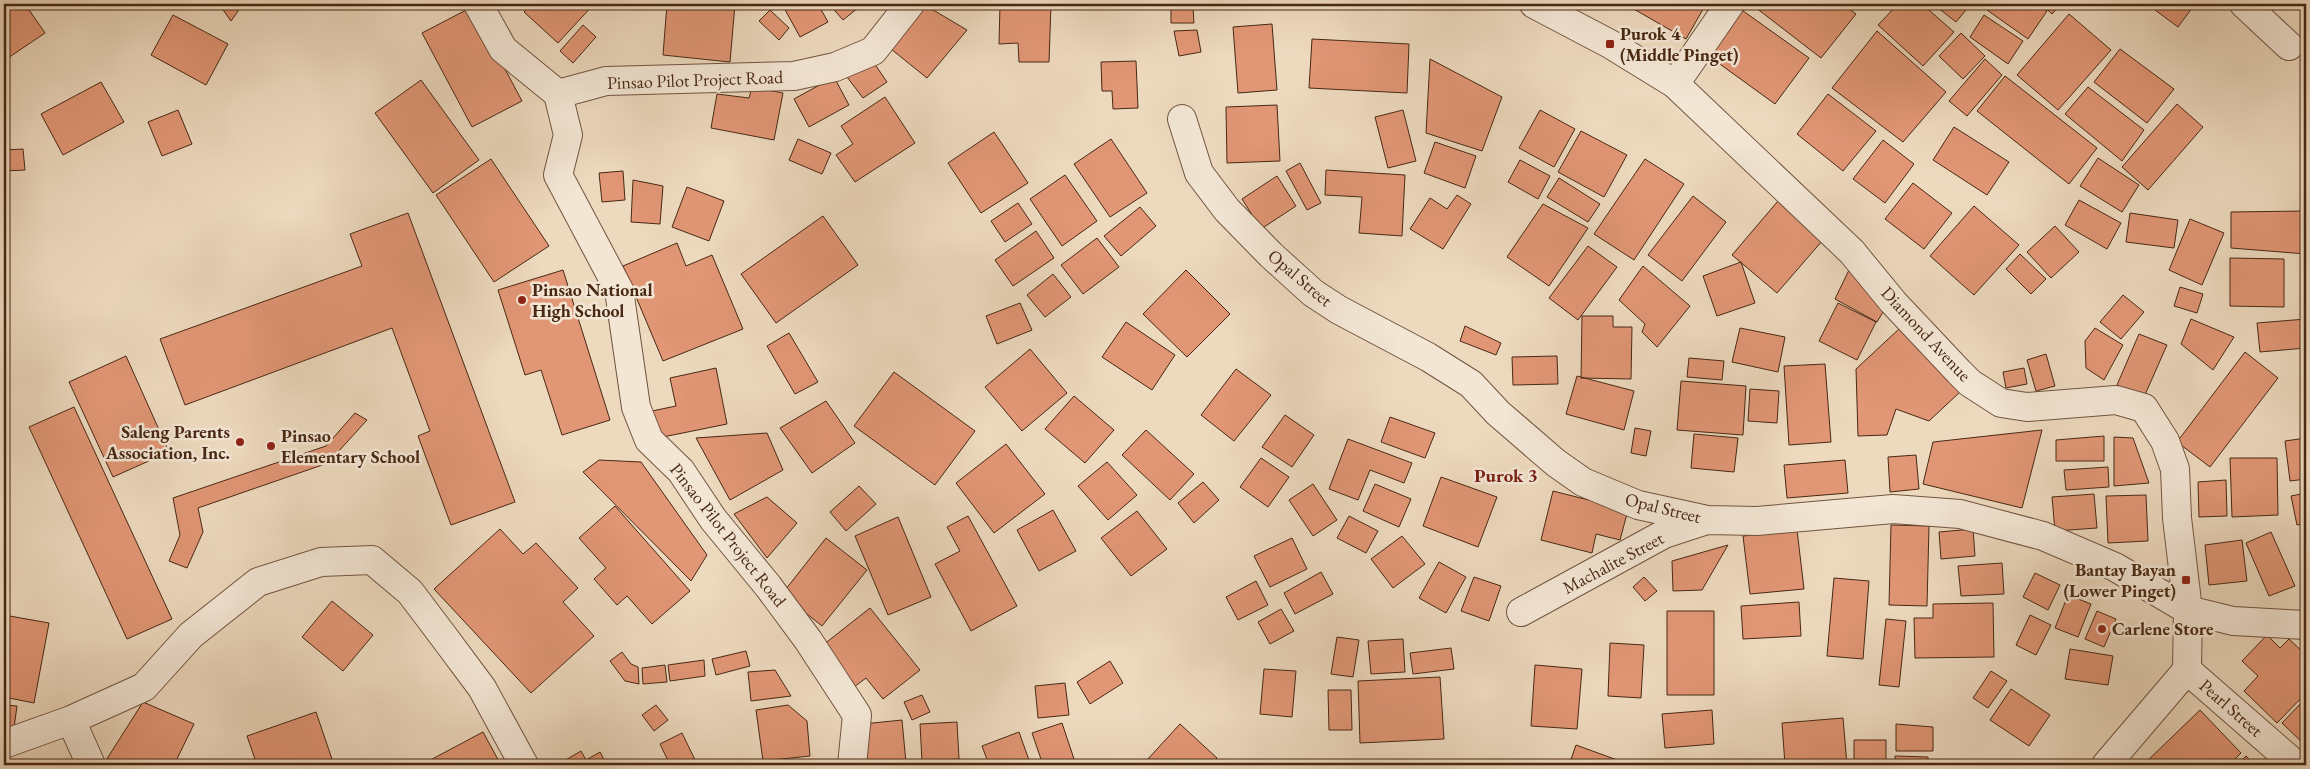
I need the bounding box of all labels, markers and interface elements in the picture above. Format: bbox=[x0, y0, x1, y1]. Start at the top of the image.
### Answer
place label: Purok 4 (Middle Pinget) bbox=[1620, 22, 1739, 66]
marker: Purok 4 (Middle Pinget) bbox=[1604, 38, 1616, 50]
street label: Pinsao Pilot Project Road bbox=[607, 65, 784, 94]
street label: Opal Street bbox=[1263, 244, 1338, 312]
place label: Pinsao National High School bbox=[532, 278, 653, 322]
street label: Diamond Avenue bbox=[1876, 281, 1976, 386]
marker: Pinsao National High School bbox=[516, 294, 528, 306]
place label: Saleng Parents Association, Inc. bbox=[105, 420, 230, 464]
place label: Pinsao Elementary School bbox=[281, 424, 420, 468]
marker: Saleng Parents Association, Inc. bbox=[234, 436, 246, 448]
marker: Pinsao Elementary School bbox=[265, 440, 277, 452]
street label: Pinsao Pilot Project Road bbox=[665, 458, 792, 612]
district label: Purok 3 bbox=[1474, 463, 1538, 488]
street label: Opal Street bbox=[1623, 487, 1704, 528]
street label: Machalite Street bbox=[1558, 526, 1668, 599]
place label: Bantay Bayan (Lower Pinget) bbox=[2063, 558, 2176, 602]
marker: Bantay Bayan (Lower Pinget) bbox=[2180, 574, 2192, 586]
place label: Carlene Store bbox=[2112, 617, 2214, 640]
marker: Carlene Store bbox=[2096, 623, 2108, 635]
street label: Pearl Street bbox=[2195, 674, 2268, 742]

